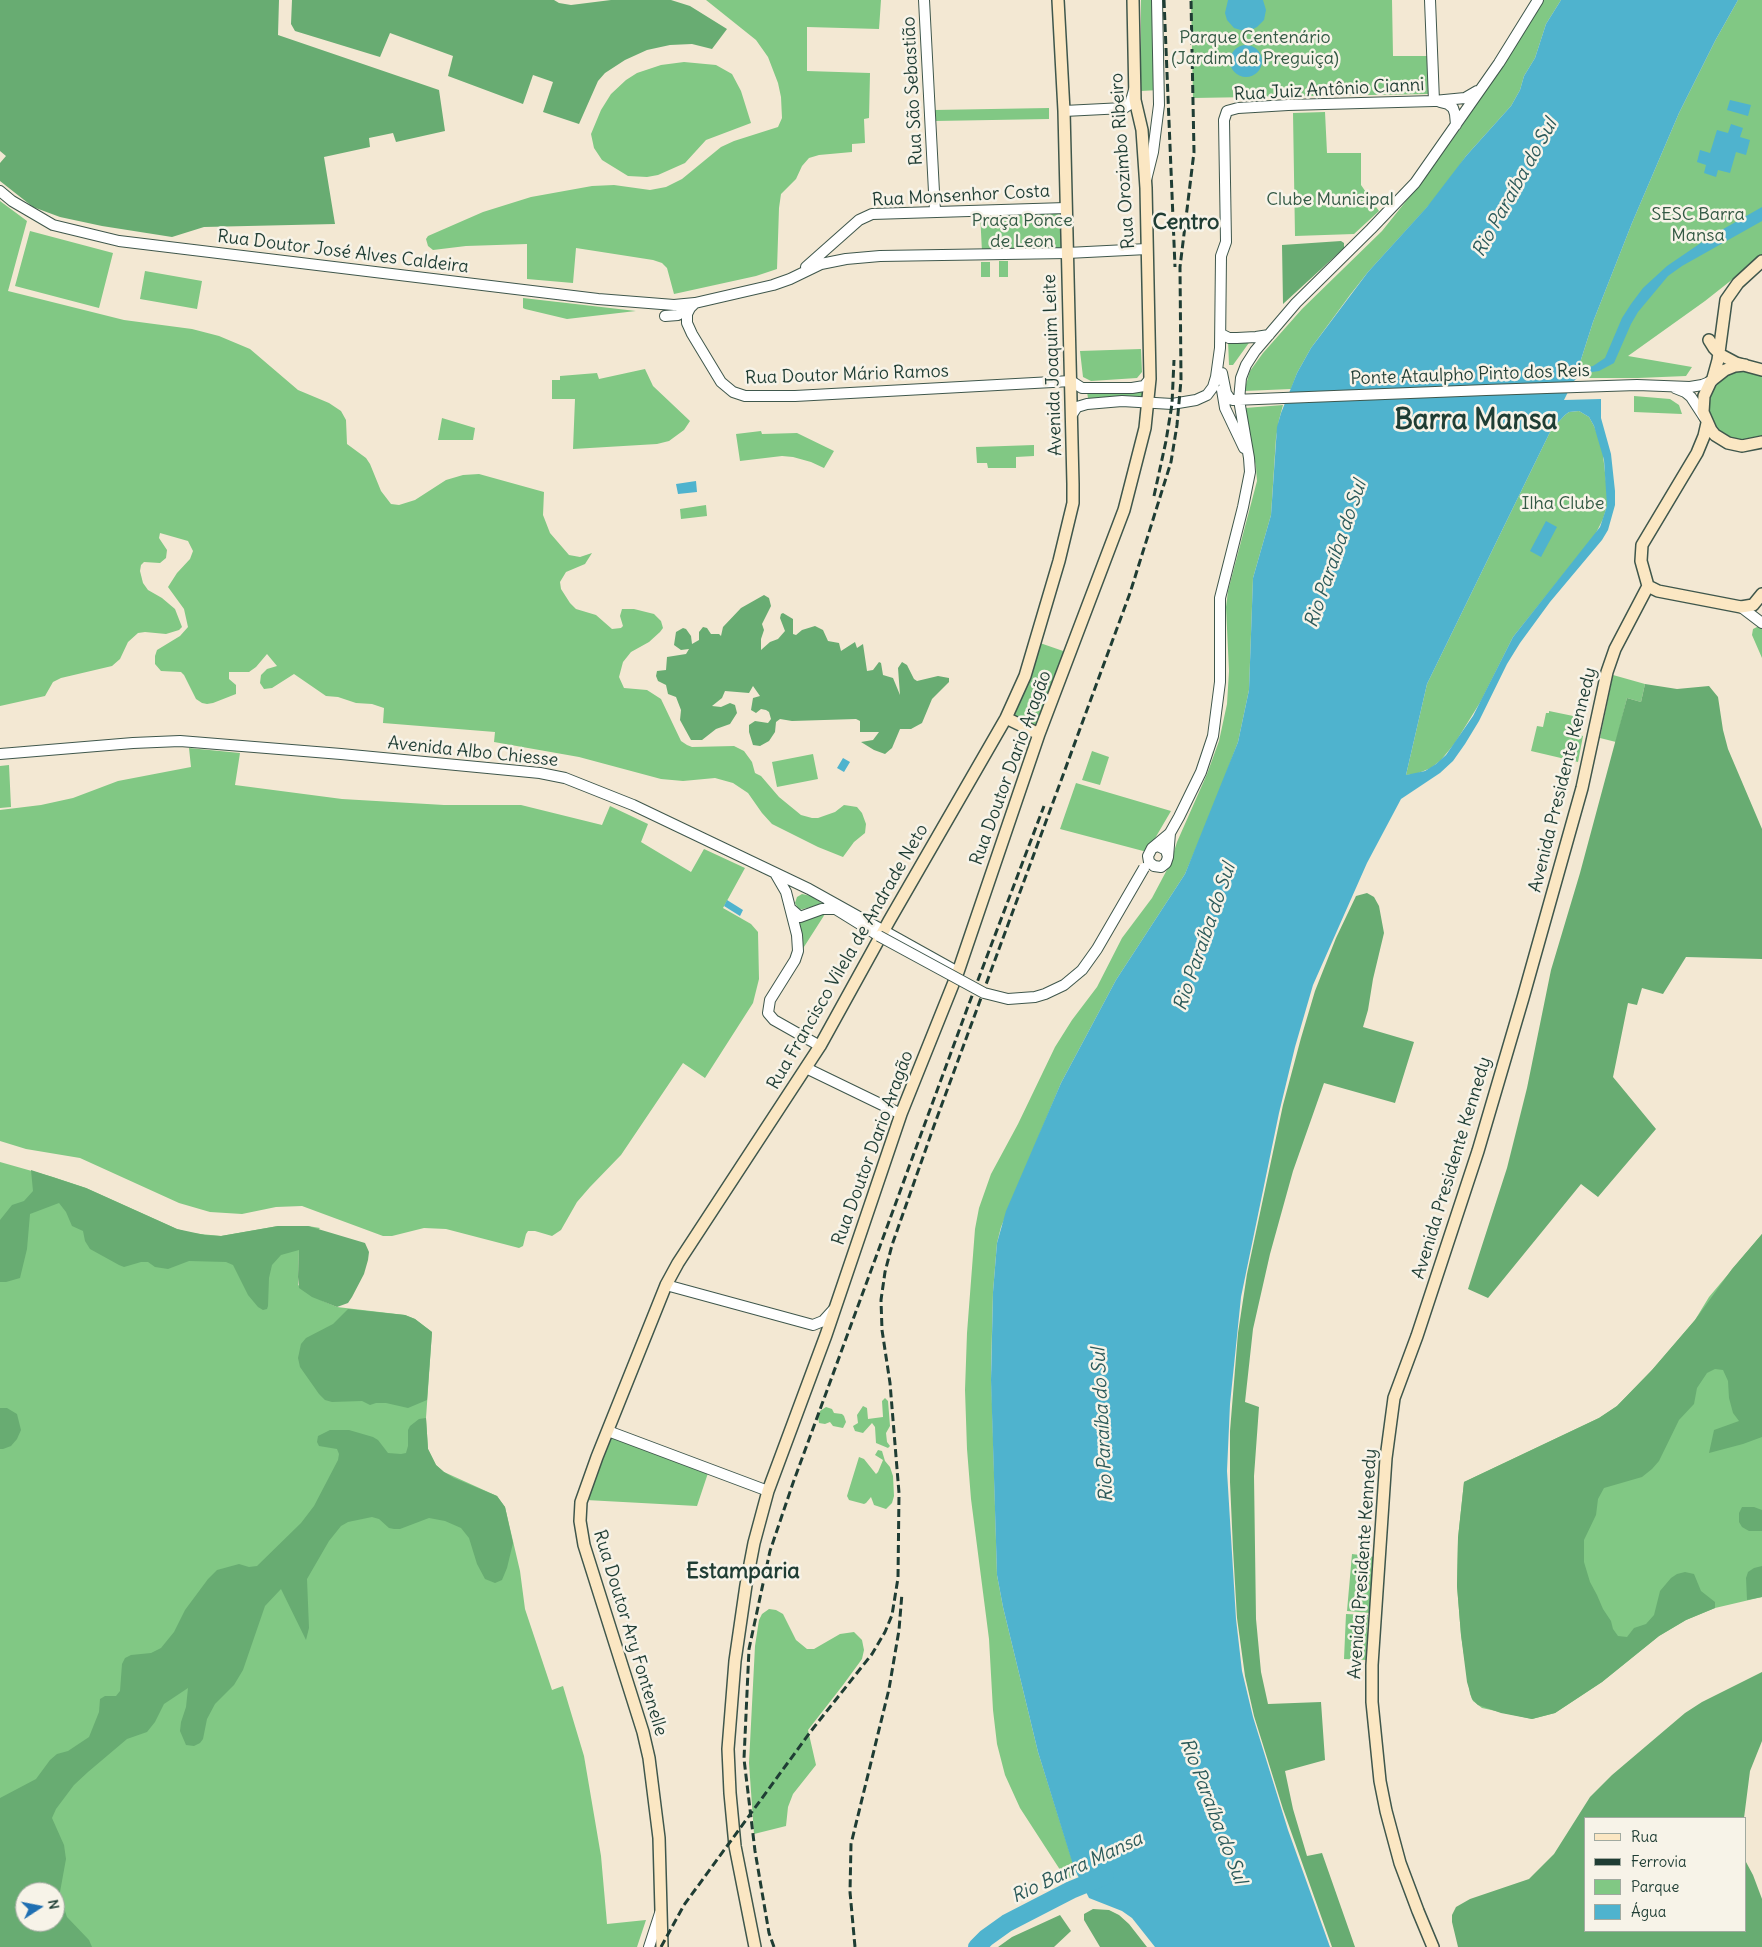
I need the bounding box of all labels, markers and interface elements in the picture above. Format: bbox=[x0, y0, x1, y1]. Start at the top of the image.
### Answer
street label: Rua São Sebastião bbox=[898, 16, 928, 166]
park label: Parque Centenário (Jardim da Preguiça) bbox=[1171, 27, 1339, 70]
street label: Rua Orozimbo Ribeiro bbox=[1106, 72, 1140, 250]
street label: Rua Juiz Antônio Cianni bbox=[1233, 74, 1425, 106]
water label: Rio Paraíba do Sul bbox=[1468, 115, 1562, 261]
street label: Rua Monsenhor Costa bbox=[872, 181, 1050, 211]
park label: Clube Municipal bbox=[1266, 189, 1394, 211]
park label: SESC Barra Mansa bbox=[1651, 204, 1745, 246]
park label: Praça Ponce de Leon bbox=[971, 210, 1073, 252]
district label: Centro bbox=[1153, 210, 1219, 236]
street label: Rua Doutor José Alves Caldeira bbox=[216, 226, 470, 278]
street label: Avenida Joaquim Leite bbox=[1039, 274, 1067, 456]
street label: Ponte Ataulpho Pinto dos Reis bbox=[1350, 360, 1590, 390]
street label: Rua Doutor Mário Ramos bbox=[745, 361, 949, 389]
district label: Barra Mansa bbox=[1395, 404, 1557, 438]
water label: Rio Paraíba do Sul bbox=[1300, 477, 1372, 631]
park label: Ilha Clube bbox=[1522, 493, 1604, 515]
street label: Avenida Presidente Kennedy bbox=[1525, 665, 1601, 895]
street label: Rua Doutor Dario Aragão bbox=[966, 668, 1056, 868]
street label: Avenida Albo Chiesse bbox=[387, 732, 559, 772]
street label: Rua Francisco Vilela de Andrade Neto bbox=[763, 820, 933, 1094]
water label: Rio Paraíba do Sul bbox=[1169, 860, 1241, 1014]
street label: Rua Doutor Dario Aragão bbox=[828, 1048, 918, 1248]
street label: Avenida Presidente Kennedy bbox=[1408, 1054, 1496, 1282]
water label: Rio Paraíba do Sul bbox=[1088, 1347, 1118, 1503]
street label: Avenida Presidente Kennedy bbox=[1344, 1448, 1382, 1680]
street label: Rua Doutor Ary Fontenelle bbox=[588, 1527, 672, 1739]
district label: Estamparia bbox=[686, 1559, 800, 1585]
water label: Rio Paraíba do Sul bbox=[1175, 1735, 1251, 1887]
legend bbox=[1584, 1817, 1747, 1932]
text: Rua bbox=[1631, 1827, 1658, 1846]
water label: Rio Barra Mansa bbox=[1008, 1828, 1146, 1908]
text: Ferrovia bbox=[1631, 1852, 1687, 1871]
text: Parque bbox=[1631, 1877, 1679, 1896]
north arrow bbox=[15, 1882, 65, 1932]
text: N bbox=[44, 1898, 64, 1911]
text: Água bbox=[1631, 1902, 1666, 1921]

